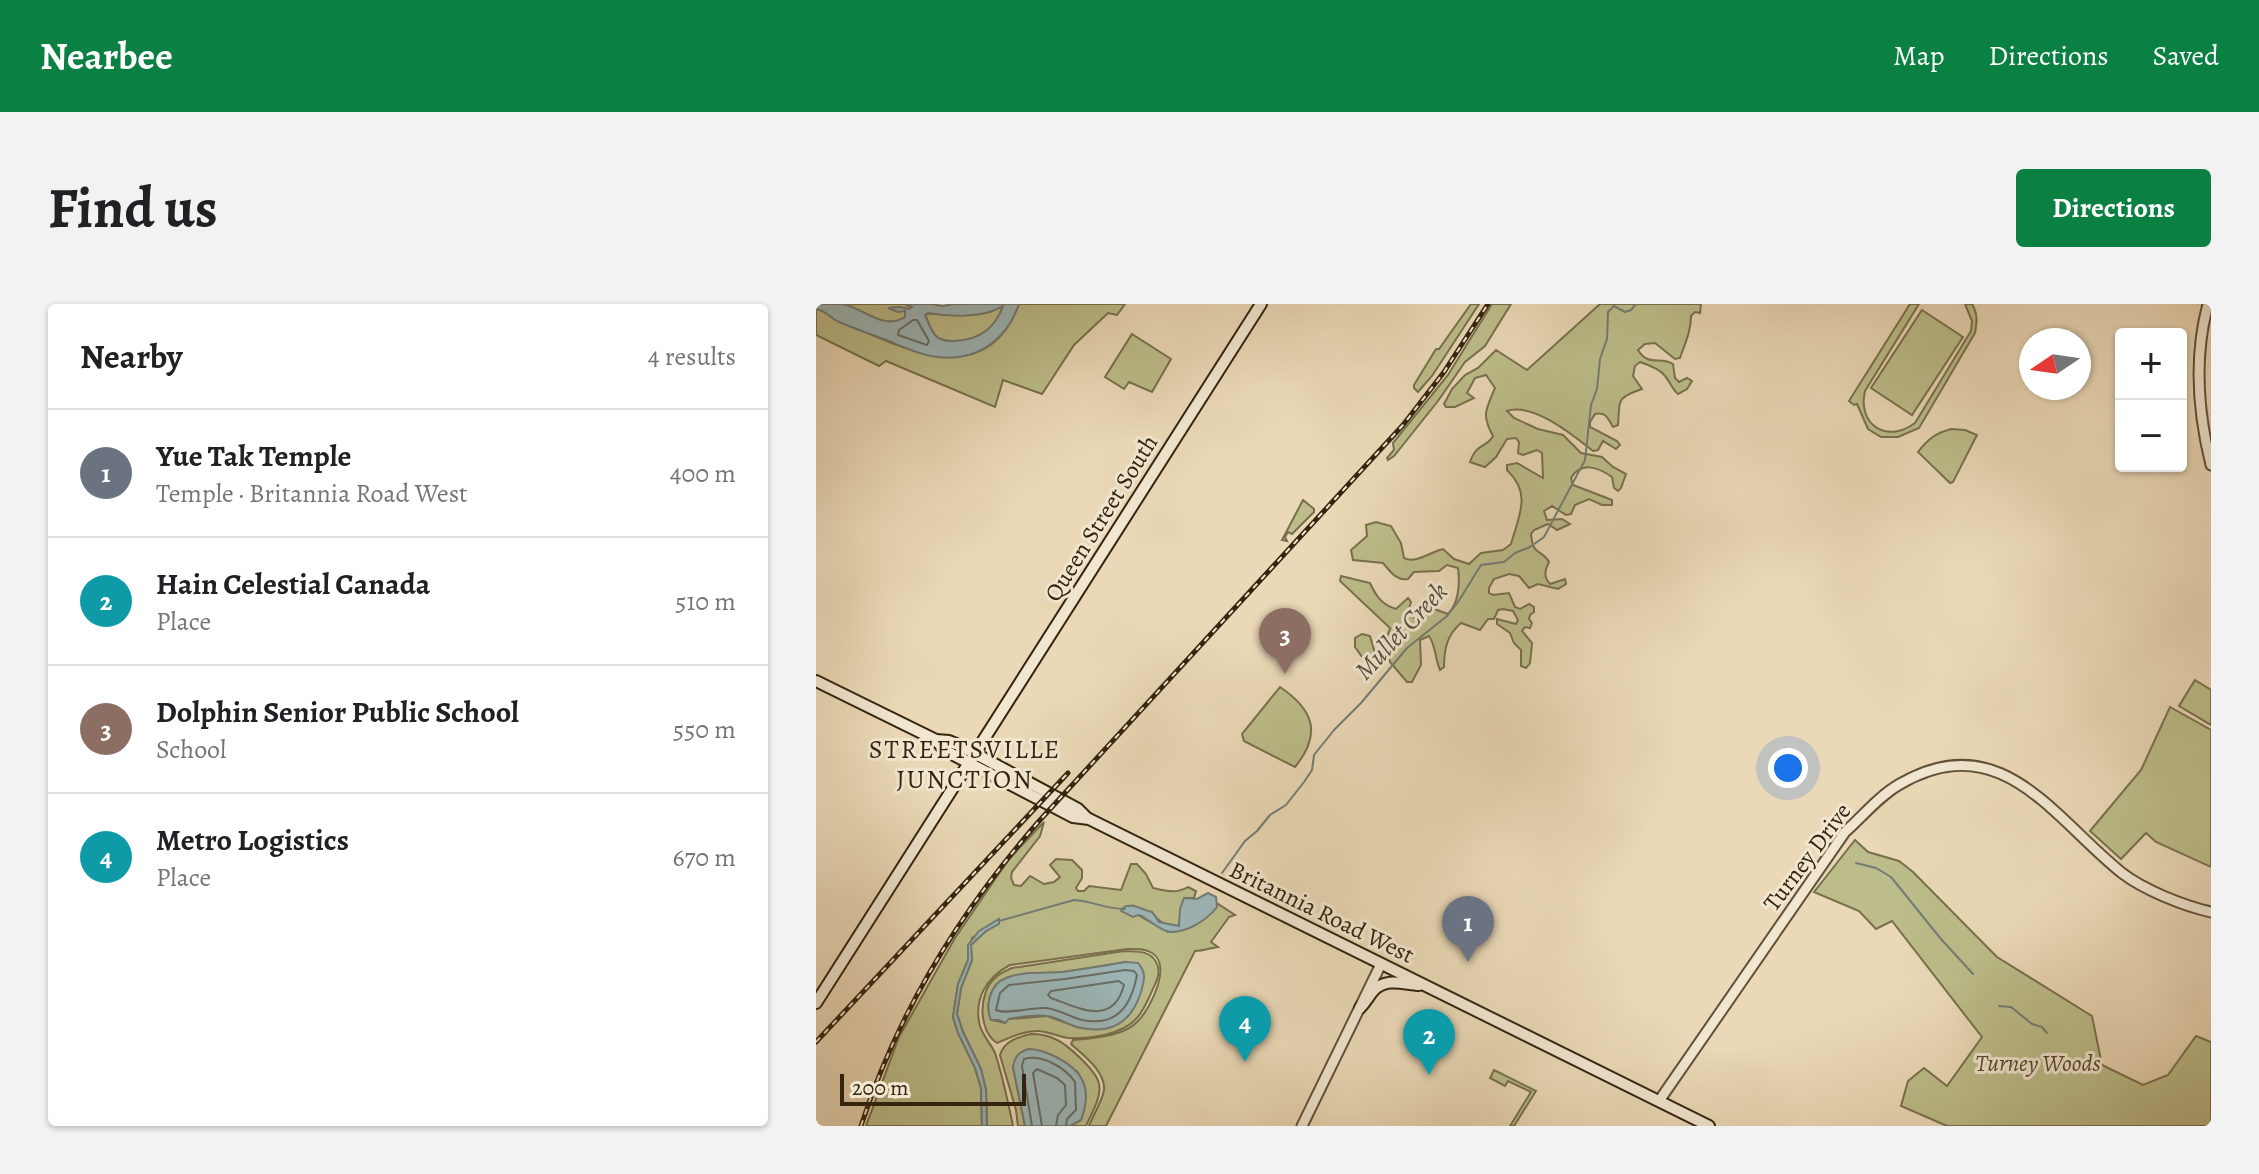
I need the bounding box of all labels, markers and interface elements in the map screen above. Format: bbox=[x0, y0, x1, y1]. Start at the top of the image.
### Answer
text: Nearbee bbox=[40, 30, 173, 82]
text: Map bbox=[1893, 37, 1944, 75]
text: Directions bbox=[1988, 37, 2109, 75]
text: Saved bbox=[2153, 37, 2219, 75]
button: Directions bbox=[2016, 169, 2211, 247]
text: Find us bbox=[48, 170, 218, 246]
north arrow bbox=[2019, 328, 2091, 400]
map controls bbox=[2115, 328, 2187, 472]
button: + bbox=[2115, 328, 2187, 400]
text: Nearby bbox=[80, 333, 183, 380]
text: 4 results bbox=[648, 339, 736, 374]
button: − bbox=[2115, 400, 2187, 472]
street label: Queen Street South bbox=[1037, 428, 1165, 607]
text: Yue Tak Temple bbox=[156, 436, 351, 476]
text: 1 bbox=[101, 456, 111, 491]
text: 400 m bbox=[670, 456, 736, 491]
text: Temple · Britannia Road West bbox=[156, 476, 468, 511]
text: Hain Celestial Canada bbox=[156, 564, 430, 604]
water label: Mullet Creek bbox=[1347, 575, 1455, 687]
text: 2 bbox=[100, 584, 112, 619]
text: 510 m bbox=[675, 584, 736, 619]
text: Place bbox=[156, 604, 211, 639]
pin: 3 bbox=[1259, 608, 1311, 674]
text: Dolphin Senior Public School bbox=[156, 692, 519, 732]
text: 3 bbox=[100, 712, 112, 747]
text: 550 m bbox=[673, 712, 736, 747]
text: School bbox=[156, 732, 226, 767]
district label: STREETSVILLE JUNCTION bbox=[869, 732, 1061, 797]
your location bbox=[1768, 748, 1808, 788]
street label: Turney Drive bbox=[1756, 796, 1858, 918]
text: Metro Logistics bbox=[156, 820, 349, 860]
text: 4 bbox=[100, 840, 112, 875]
text: 670 m bbox=[672, 840, 736, 875]
street label: Britannia Road West bbox=[1224, 853, 1420, 971]
text: Place bbox=[156, 860, 211, 895]
pin: 1 bbox=[1442, 896, 1494, 962]
pin: 4 bbox=[1219, 996, 1271, 1062]
pin: 2 bbox=[1403, 1009, 1455, 1075]
park label: Turney Woods bbox=[1975, 1047, 2101, 1079]
scale bar bbox=[840, 1070, 1026, 1106]
text: 200 m bbox=[852, 1073, 909, 1103]

